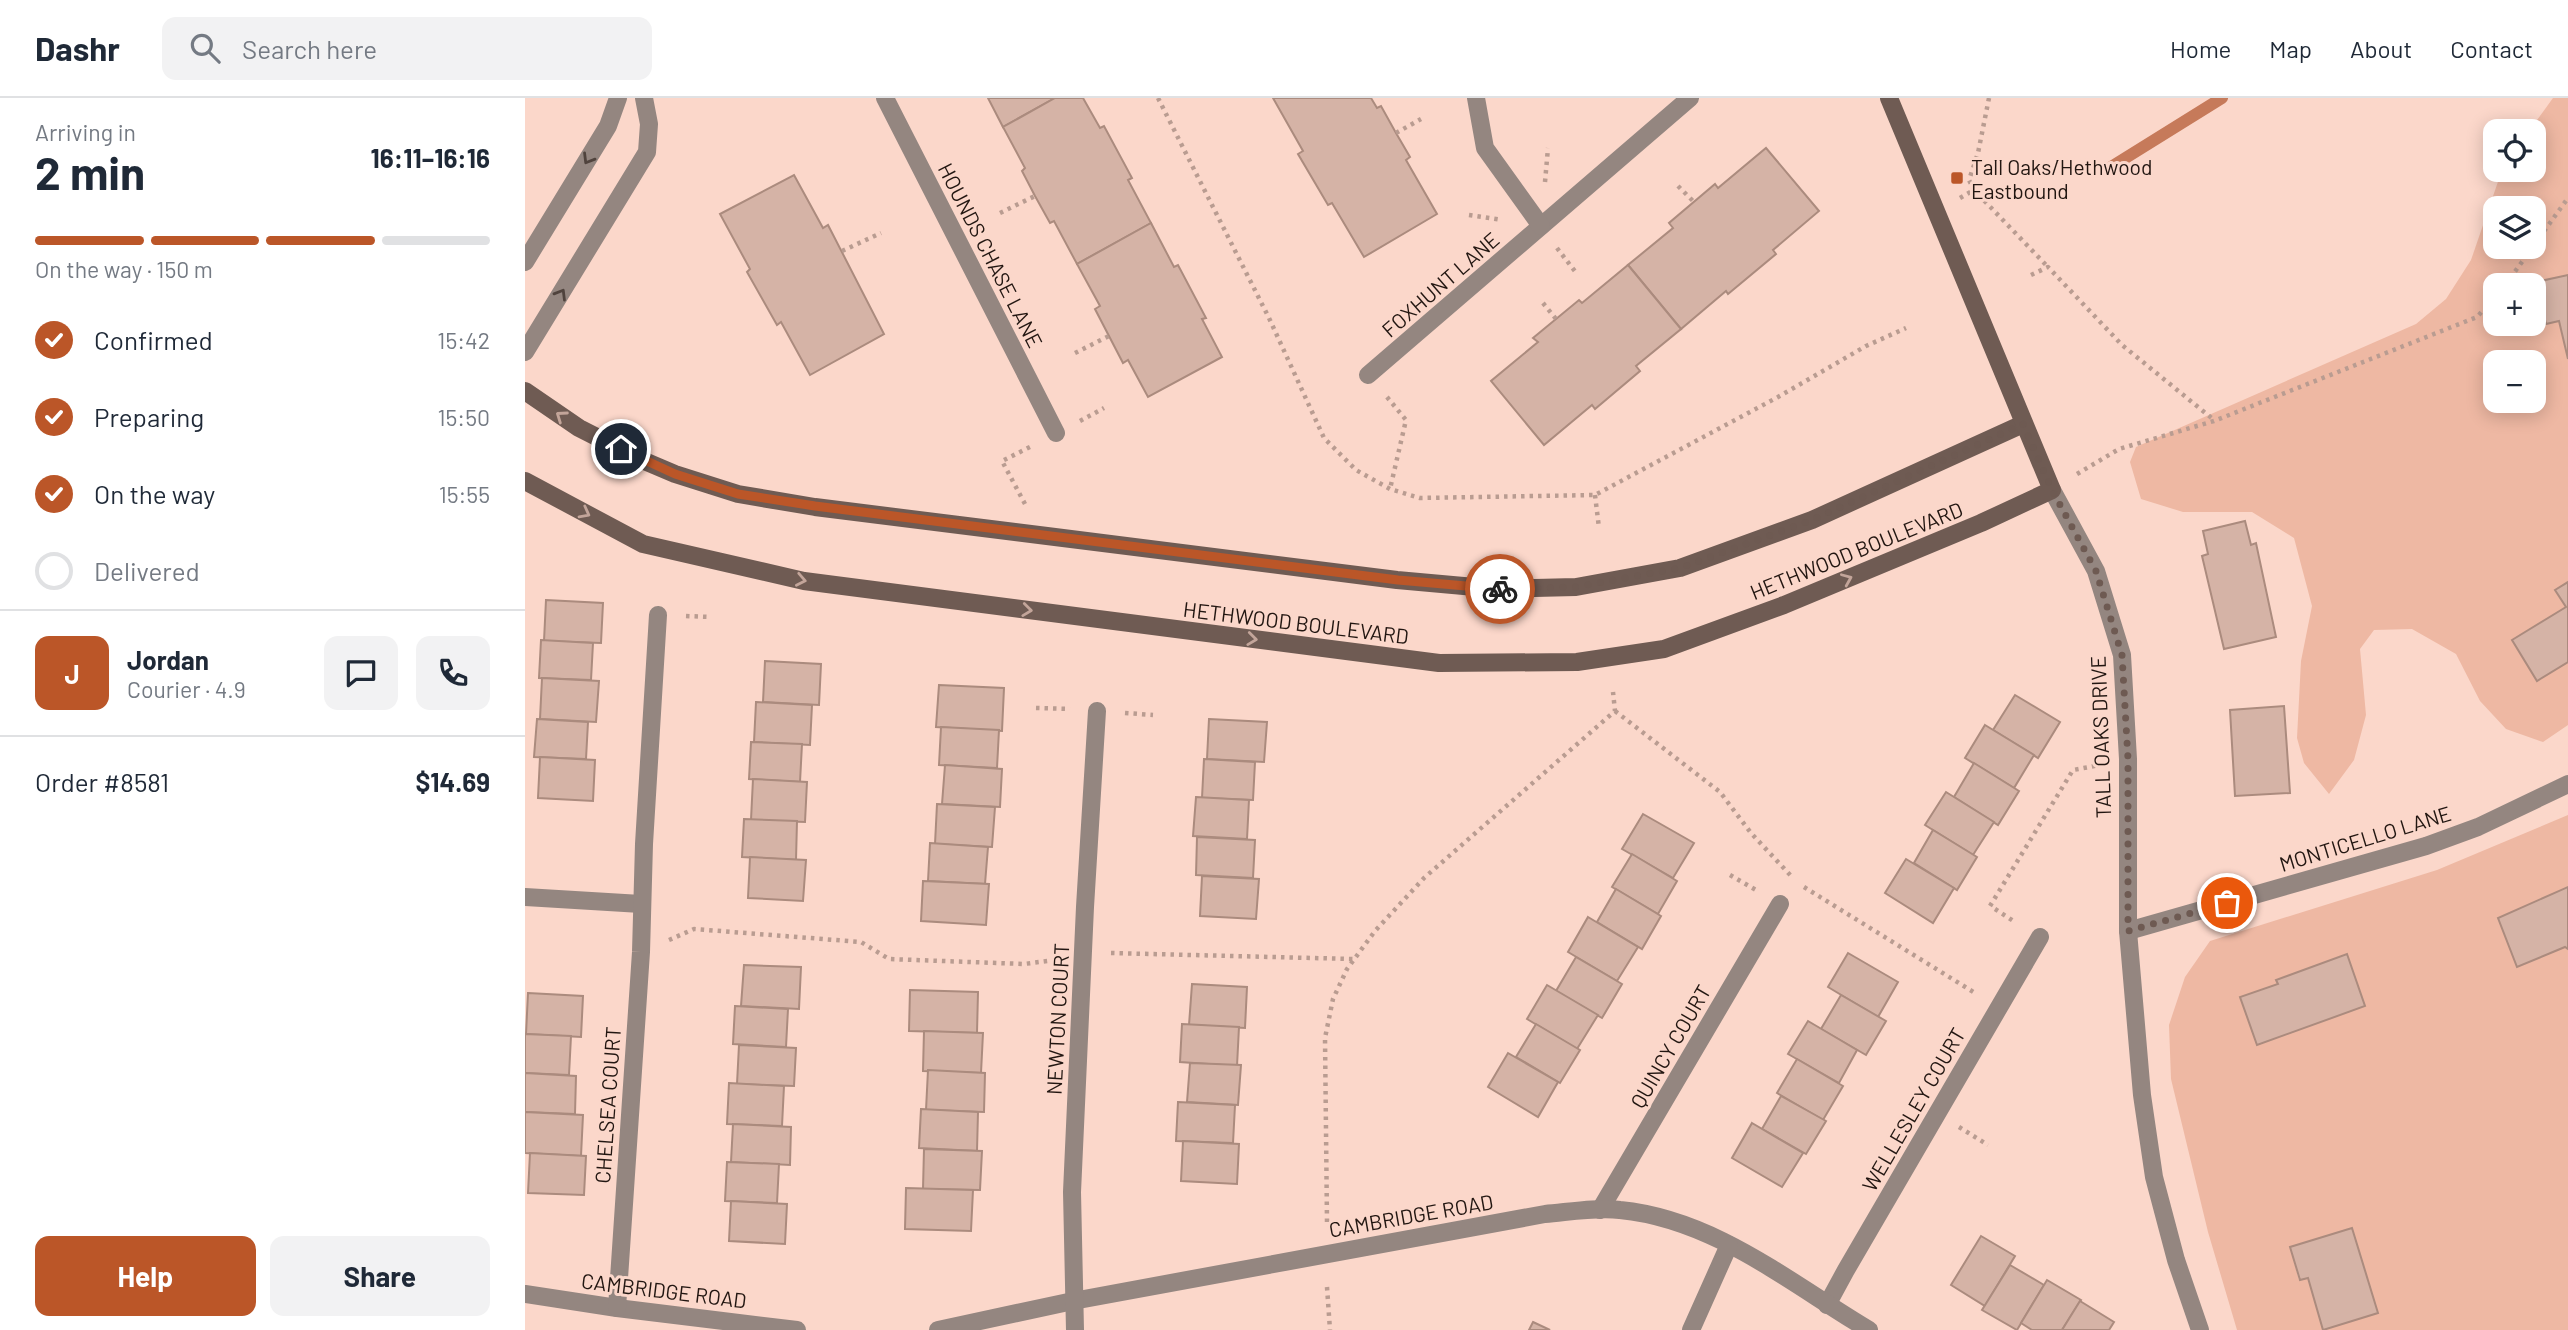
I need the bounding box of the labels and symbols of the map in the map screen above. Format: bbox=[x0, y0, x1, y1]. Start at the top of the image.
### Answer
one-way arrow bbox=[583, 151, 596, 164]
place label: Tall Oaks/Hethwood Eastbound bbox=[1971, 154, 2153, 203]
street label: HOUNDS CHASE LANE bbox=[934, 159, 1048, 351]
marker: Tall Oaks/Hethwood Eastbound bbox=[1949, 170, 1965, 186]
street label: FOXHUNT LANE bbox=[1376, 226, 1504, 342]
one-way arrow bbox=[552, 288, 565, 301]
one-way arrow bbox=[556, 412, 569, 424]
pin bbox=[591, 419, 651, 479]
street label: HETHWOOD BOULEVARD bbox=[1746, 496, 1966, 604]
one-way arrow bbox=[578, 505, 590, 519]
courier bbox=[1465, 554, 1535, 624]
one-way arrow bbox=[795, 572, 807, 587]
one-way arrow bbox=[1839, 573, 1852, 587]
street label: HETHWOOD BOULEVARD bbox=[1182, 596, 1410, 648]
one-way arrow bbox=[1021, 602, 1033, 617]
one-way arrow bbox=[1246, 632, 1258, 647]
street label: TALL OAKS DRIVE bbox=[2085, 655, 2115, 819]
street label: MONTICELLO LANE bbox=[2276, 800, 2454, 876]
pin bbox=[2197, 873, 2257, 933]
street label: NEWTON COURT bbox=[1041, 942, 1073, 1096]
street label: QUINCY COURT bbox=[1625, 980, 1715, 1112]
street label: WELLESLEY COURT bbox=[1856, 1023, 1970, 1195]
street label: CHELSEA COURT bbox=[589, 1026, 625, 1184]
street label: CAMBRIDGE ROAD bbox=[1327, 1188, 1495, 1242]
street label: CAMBRIDGE ROAD bbox=[580, 1267, 748, 1313]

